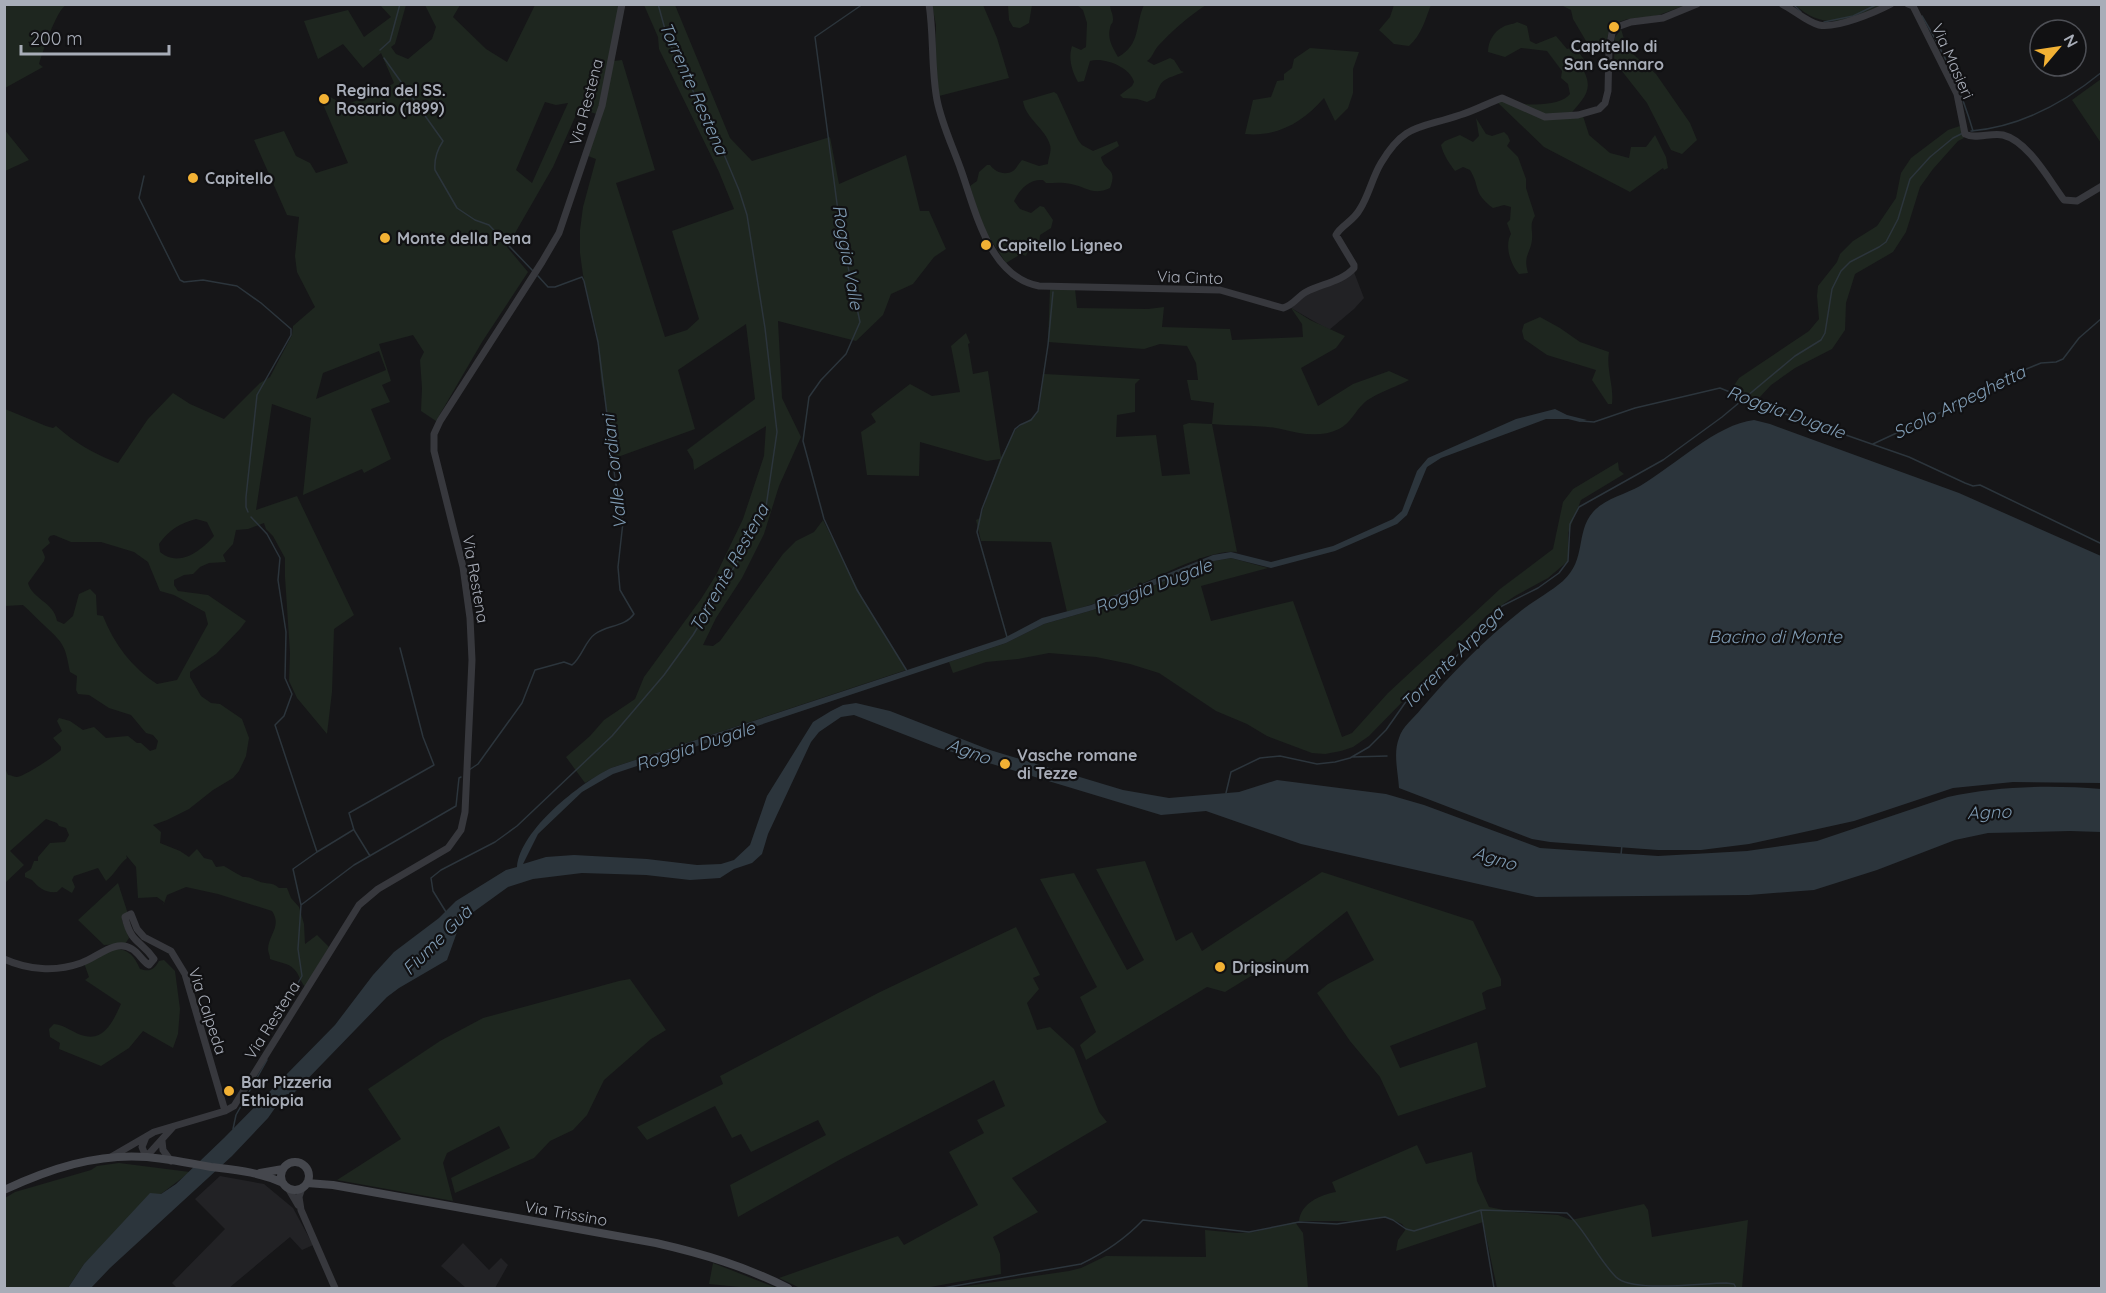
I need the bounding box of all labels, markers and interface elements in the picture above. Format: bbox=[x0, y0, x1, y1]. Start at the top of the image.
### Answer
scale bar bbox=[21, 18, 170, 56]
water label: Torrente Restena bbox=[654, 18, 734, 159]
north arrow bbox=[2028, 18, 2088, 78]
marker: Capitello di San Gennaro bbox=[1607, 20, 1621, 34]
street label: Via Masieri bbox=[1927, 20, 1979, 102]
text: 200 m bbox=[30, 27, 83, 50]
text: N bbox=[2060, 31, 2083, 51]
place label: Capitello di San Gennaro bbox=[1564, 36, 1664, 74]
street label: Via Restena bbox=[565, 57, 607, 147]
place label: Regina del SS. Rosario (1899) bbox=[336, 80, 446, 118]
marker: Regina del SS. Rosario (1899) bbox=[317, 92, 331, 106]
place label: Capitello bbox=[205, 168, 273, 188]
marker: Capitello bbox=[186, 171, 200, 185]
water label: Roggia Valle bbox=[827, 203, 869, 312]
place label: Monte della Pena bbox=[397, 228, 531, 248]
marker: Monte della Pena bbox=[378, 231, 392, 245]
place label: Capitello Ligneo bbox=[998, 235, 1123, 255]
marker: Capitello Ligneo bbox=[979, 238, 993, 252]
street label: Via Cinto bbox=[1157, 266, 1223, 288]
water label: Scolo Arpeghetta bbox=[1889, 360, 2030, 444]
water label: Roggia Dugale bbox=[1724, 380, 1849, 444]
water label: Valle Cordiani bbox=[596, 412, 631, 530]
water label: Torrente Restena bbox=[684, 499, 774, 636]
street label: Via Restena bbox=[458, 534, 494, 624]
water label: Roggia Dugale bbox=[1091, 553, 1216, 619]
water label: Torrente Arpega bbox=[1396, 601, 1509, 714]
water label: Bacino di Monte bbox=[1708, 625, 1843, 648]
water label: Roggia Dugale bbox=[632, 716, 758, 776]
water label: Agno bbox=[944, 733, 995, 770]
place label: Vasche romane di Tezze bbox=[1017, 745, 1137, 783]
marker: Vasche romane di Tezze bbox=[998, 757, 1012, 771]
water label: Agno bbox=[1967, 800, 2013, 824]
water label: Agno bbox=[1471, 841, 1521, 876]
water label: Fiume Guà bbox=[397, 899, 478, 980]
place label: Dripsinum bbox=[1232, 957, 1309, 977]
marker: Dripsinum bbox=[1213, 960, 1227, 974]
street label: Via Calpeda bbox=[185, 965, 231, 1057]
street label: Via Restena bbox=[240, 977, 304, 1063]
place label: Bar Pizzeria Ethiopia bbox=[241, 1072, 332, 1110]
marker: Bar Pizzeria Ethiopia bbox=[222, 1084, 236, 1098]
street label: Via Trissino bbox=[523, 1196, 609, 1230]

